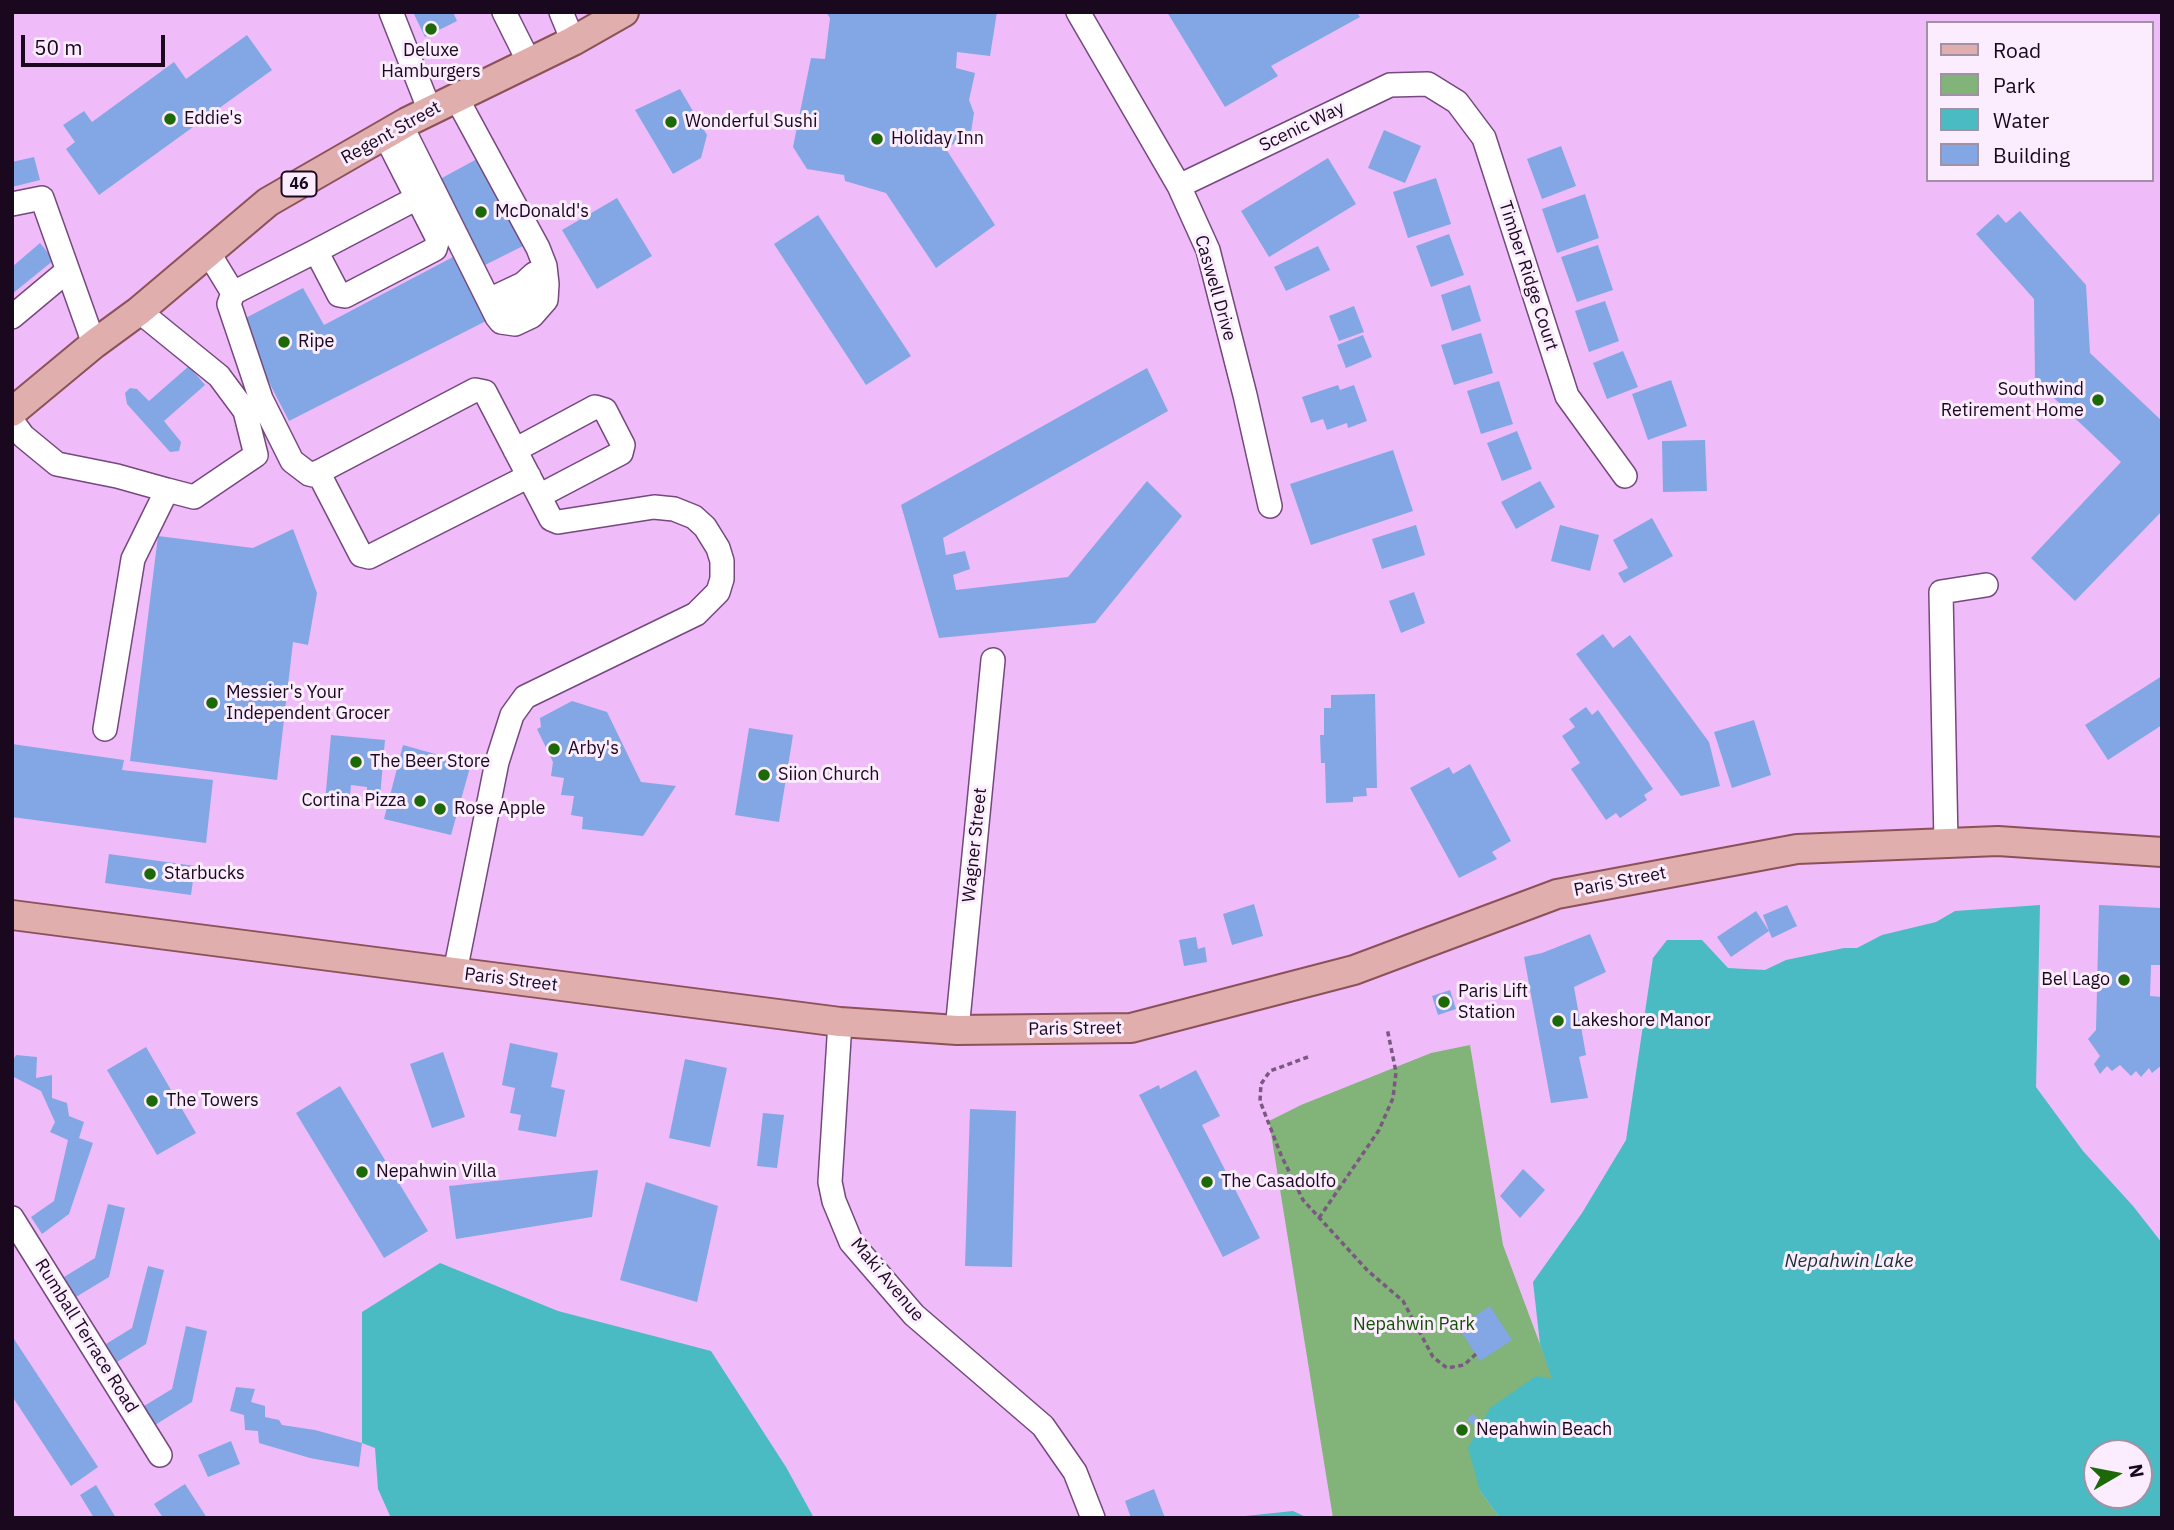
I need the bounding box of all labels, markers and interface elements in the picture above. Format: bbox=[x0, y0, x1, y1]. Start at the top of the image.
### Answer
scale bar bbox=[24, 21, 168, 65]
marker: Deluxe Hamburgers bbox=[423, 21, 439, 37]
legend bbox=[1926, 21, 2153, 182]
text: 50 m bbox=[34, 33, 83, 61]
text: Road bbox=[1993, 36, 2041, 64]
place label: Deluxe Hamburgers bbox=[381, 40, 481, 82]
text: Park bbox=[1993, 71, 2036, 99]
street label: Regent Street bbox=[337, 97, 445, 169]
street label: Scenic Way bbox=[1256, 97, 1348, 157]
text: Water bbox=[1993, 106, 2049, 134]
place label: Eddie's bbox=[184, 108, 242, 130]
marker: Eddie's bbox=[162, 111, 178, 127]
place label: Wonderful Sushi bbox=[685, 111, 817, 133]
marker: Wonderful Sushi bbox=[663, 114, 679, 130]
place label: Holiday Inn bbox=[891, 128, 984, 150]
marker: Holiday Inn bbox=[869, 131, 885, 147]
text: Building bbox=[1993, 141, 2070, 169]
road number: 46 bbox=[282, 172, 316, 196]
street label: Timber Ridge Court bbox=[1494, 198, 1562, 354]
place label: McDonald's bbox=[495, 201, 589, 223]
marker: McDonald's bbox=[473, 204, 489, 220]
street label: Caswell Drive bbox=[1190, 233, 1240, 343]
place label: Ripe bbox=[298, 331, 334, 353]
marker: Ripe bbox=[276, 334, 292, 350]
place label: Southwind Retirement Home bbox=[1941, 379, 2084, 422]
marker: Southwind Retirement Home bbox=[2090, 392, 2106, 408]
place label: Messier's Your Independent Grocer bbox=[226, 682, 390, 724]
marker: Messier's Your Independent Grocer bbox=[204, 695, 220, 711]
place label: Arby's bbox=[568, 738, 619, 760]
marker: Arby's bbox=[546, 741, 562, 757]
place label: The Beer Store bbox=[370, 751, 490, 773]
marker: The Beer Store bbox=[348, 754, 364, 770]
place label: Siion Church bbox=[778, 764, 879, 786]
marker: Siion Church bbox=[756, 767, 772, 783]
street label: Wagner Street bbox=[958, 787, 992, 903]
place label: Cortina Pizza bbox=[301, 790, 406, 812]
marker: Cortina Pizza bbox=[412, 793, 428, 809]
place label: Rose Apple bbox=[454, 798, 545, 820]
marker: Rose Apple bbox=[432, 801, 448, 817]
street label: Paris Street bbox=[1572, 862, 1668, 902]
place label: Starbucks bbox=[164, 863, 245, 885]
marker: Starbucks bbox=[142, 866, 158, 882]
street label: Paris Street bbox=[463, 964, 559, 996]
place label: Bel Lago bbox=[2041, 969, 2110, 991]
marker: Bel Lago bbox=[2116, 972, 2132, 988]
place label: Paris Lift Station bbox=[1458, 981, 1528, 1024]
marker: Paris Lift Station bbox=[1436, 994, 1452, 1010]
place label: Lakeshore Manor bbox=[1572, 1010, 1711, 1032]
marker: Lakeshore Manor bbox=[1550, 1013, 1566, 1029]
street label: Paris Street bbox=[1028, 1017, 1122, 1041]
place label: The Towers bbox=[166, 1090, 259, 1112]
marker: The Towers bbox=[144, 1093, 160, 1109]
place label: Nepahwin Villa bbox=[376, 1161, 496, 1183]
marker: Nepahwin Villa bbox=[354, 1164, 370, 1180]
place label: The Casadolfo bbox=[1221, 1171, 1336, 1193]
marker: The Casadolfo bbox=[1199, 1174, 1215, 1190]
street label: Maki Avenue bbox=[846, 1234, 928, 1326]
water label: Nepahwin Lake bbox=[1785, 1251, 1913, 1273]
street label: Rumball Terrace Road bbox=[30, 1255, 142, 1417]
park label: Nepahwin Park bbox=[1353, 1314, 1475, 1336]
place label: Nepahwin Beach bbox=[1476, 1419, 1612, 1441]
marker: Nepahwin Beach bbox=[1454, 1422, 1470, 1438]
north arrow bbox=[2083, 1439, 2153, 1509]
text: N bbox=[2124, 1462, 2150, 1480]

